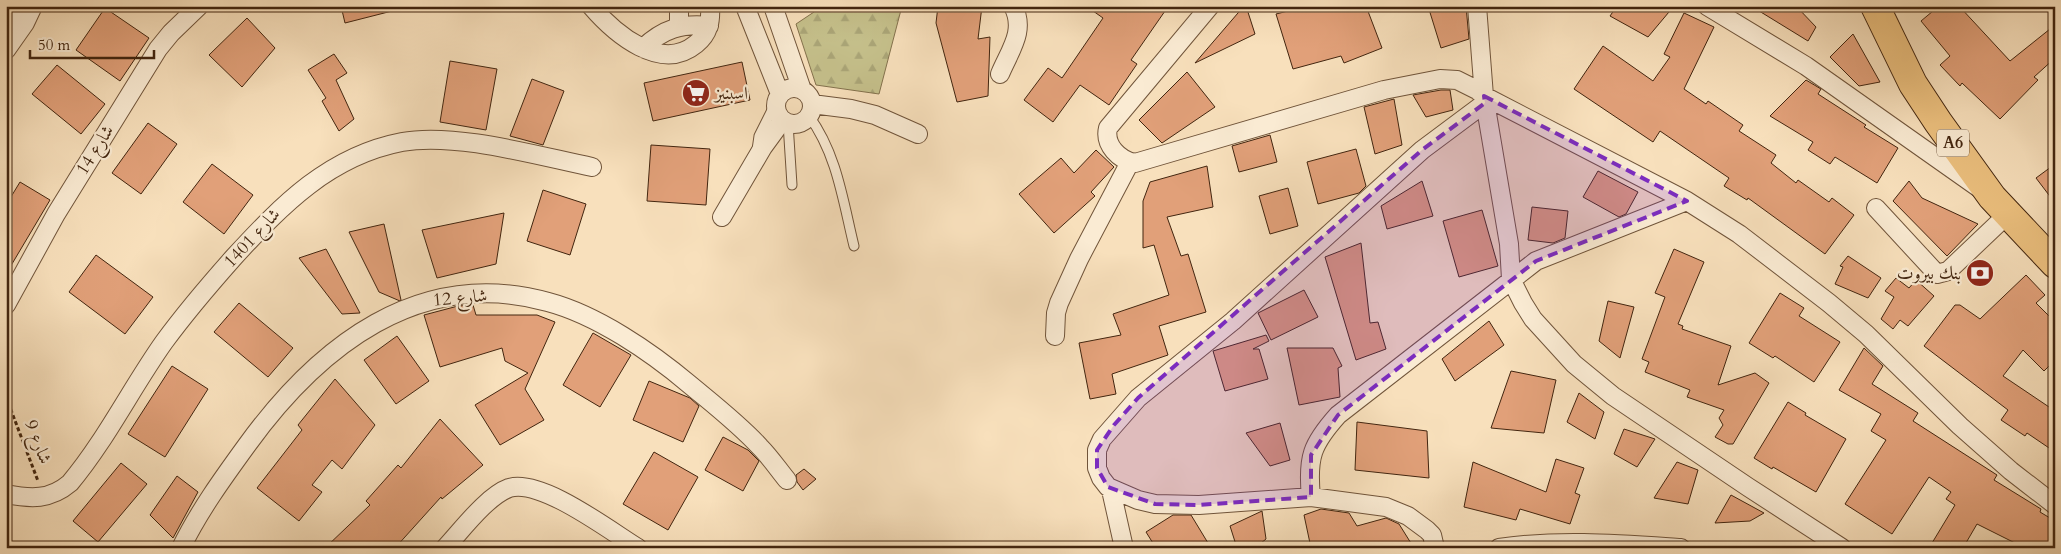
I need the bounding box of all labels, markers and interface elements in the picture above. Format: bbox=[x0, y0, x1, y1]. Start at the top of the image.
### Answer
scale bar bbox=[30, 28, 154, 60]
text: 50 m bbox=[38, 35, 70, 55]
supermarket icon: اسبنيز bbox=[681, 78, 711, 108]
place label: اسبنيز bbox=[713, 81, 748, 106]
street label: شارع 14 bbox=[70, 120, 122, 181]
road number: A6 bbox=[1937, 130, 1969, 156]
street label: شارع 1401 bbox=[218, 203, 287, 275]
bank icon: بنك بيروت bbox=[1965, 258, 1995, 288]
place label: بنك بيروت bbox=[1897, 261, 1961, 286]
street label: شارع 12 bbox=[432, 283, 488, 315]
street label: شارع 9 bbox=[16, 416, 58, 468]

